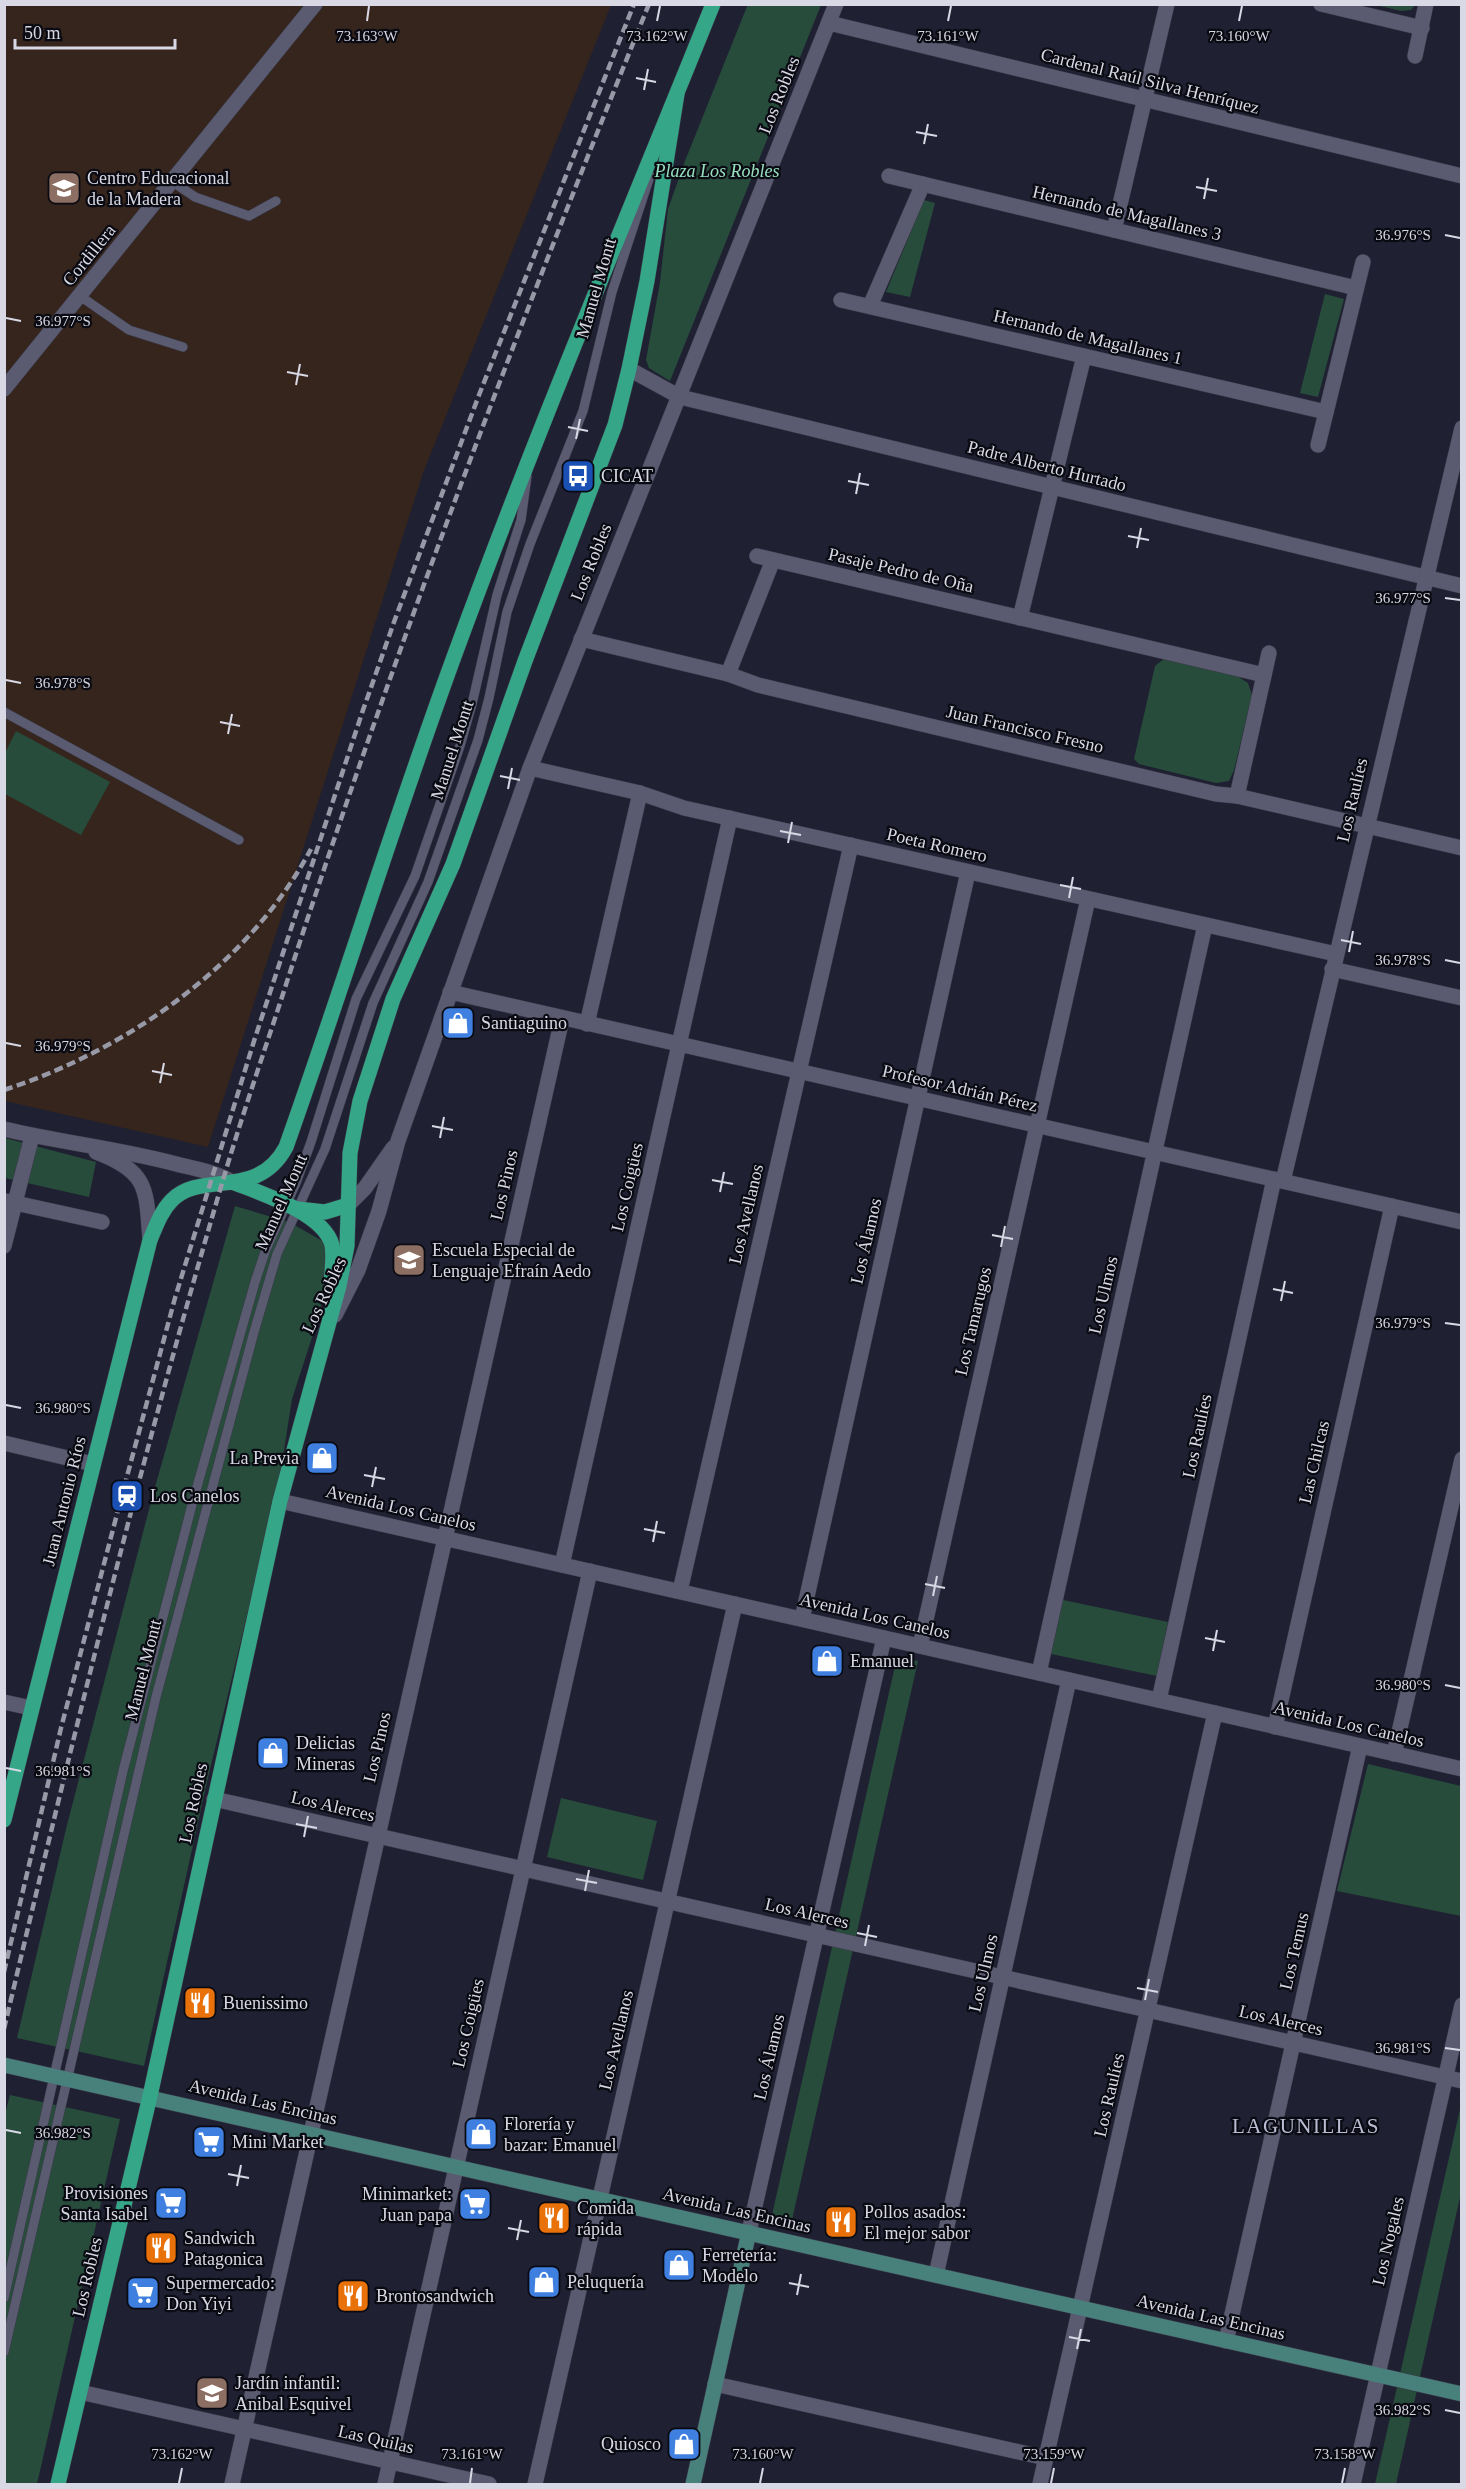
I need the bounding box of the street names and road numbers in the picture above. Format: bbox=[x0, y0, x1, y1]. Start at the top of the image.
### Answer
street label: Cardenal Raúl Silva Henríquez bbox=[1039, 44, 1261, 118]
street label: Los Robles bbox=[754, 53, 804, 137]
street label: Hernando de Magallanes 3 bbox=[1031, 181, 1223, 245]
street label: Cordillera bbox=[58, 220, 120, 290]
street label: Manuel Montt bbox=[572, 235, 620, 341]
street label: Hernando de Magallanes 1 bbox=[992, 305, 1184, 369]
street label: Padre Alberto Hurtado bbox=[966, 437, 1128, 495]
street label: Los Robles bbox=[566, 520, 616, 604]
street label: Pasaje Pedro de Oña bbox=[826, 544, 976, 596]
street label: Manuel Montt bbox=[426, 698, 478, 802]
street label: Juan Francisco Fresno bbox=[944, 701, 1106, 757]
street label: Los Raulíes bbox=[1333, 756, 1371, 844]
street label: Poeta Romero bbox=[885, 824, 989, 866]
street label: Profesor Adrián Pérez bbox=[880, 1060, 1040, 1116]
street label: Los Coigües bbox=[607, 1141, 647, 1233]
street label: Los Pinos bbox=[486, 1148, 522, 1222]
street label: Manuel Montt bbox=[251, 1151, 311, 1253]
street label: Los Avellanos bbox=[725, 1162, 767, 1266]
street label: Los Álamos bbox=[845, 1196, 886, 1286]
street label: Los Robles bbox=[298, 1254, 350, 1336]
street label: Los Ulmos bbox=[1084, 1254, 1122, 1336]
street label: Los Tamarugos bbox=[951, 1265, 995, 1377]
street label: Los Raulíes bbox=[1178, 1392, 1216, 1480]
street label: Las Chilcas bbox=[1295, 1419, 1333, 1505]
street label: Juan Antonio Ríos bbox=[38, 1434, 90, 1568]
street label: Avenida Los Canelos bbox=[324, 1481, 478, 1535]
street label: Avenida Los Canelos bbox=[798, 1589, 952, 1643]
street label: Manuel Montt bbox=[121, 1617, 165, 1723]
street label: Avenida Los Canelos bbox=[1272, 1697, 1426, 1751]
street label: Los Pinos bbox=[359, 1710, 395, 1784]
street label: Los Robles bbox=[175, 1761, 211, 1845]
street label: Los Alerces bbox=[289, 1787, 377, 1825]
street label: Los Alerces bbox=[763, 1894, 851, 1932]
street label: Los Temus bbox=[1275, 1910, 1313, 1992]
street label: Los Ulmos bbox=[964, 1932, 1002, 2014]
street label: Los Coigües bbox=[448, 1977, 488, 2069]
street label: Los Avellanos bbox=[595, 1988, 637, 2092]
street label: Los Alerces bbox=[1237, 2001, 1325, 2039]
street label: Los Álamos bbox=[748, 2012, 789, 2102]
street label: Los Raulíes bbox=[1090, 2051, 1128, 2139]
street label: Avenida Las Encinas bbox=[187, 2075, 339, 2129]
street label: Avenida Las Encinas bbox=[661, 2183, 813, 2237]
street label: Los Nogales bbox=[1368, 2195, 1408, 2287]
street label: Los Robles bbox=[68, 2235, 106, 2319]
street label: Avenida Las Encinas bbox=[1135, 2290, 1287, 2344]
street label: Las Quilas bbox=[336, 2421, 416, 2457]

